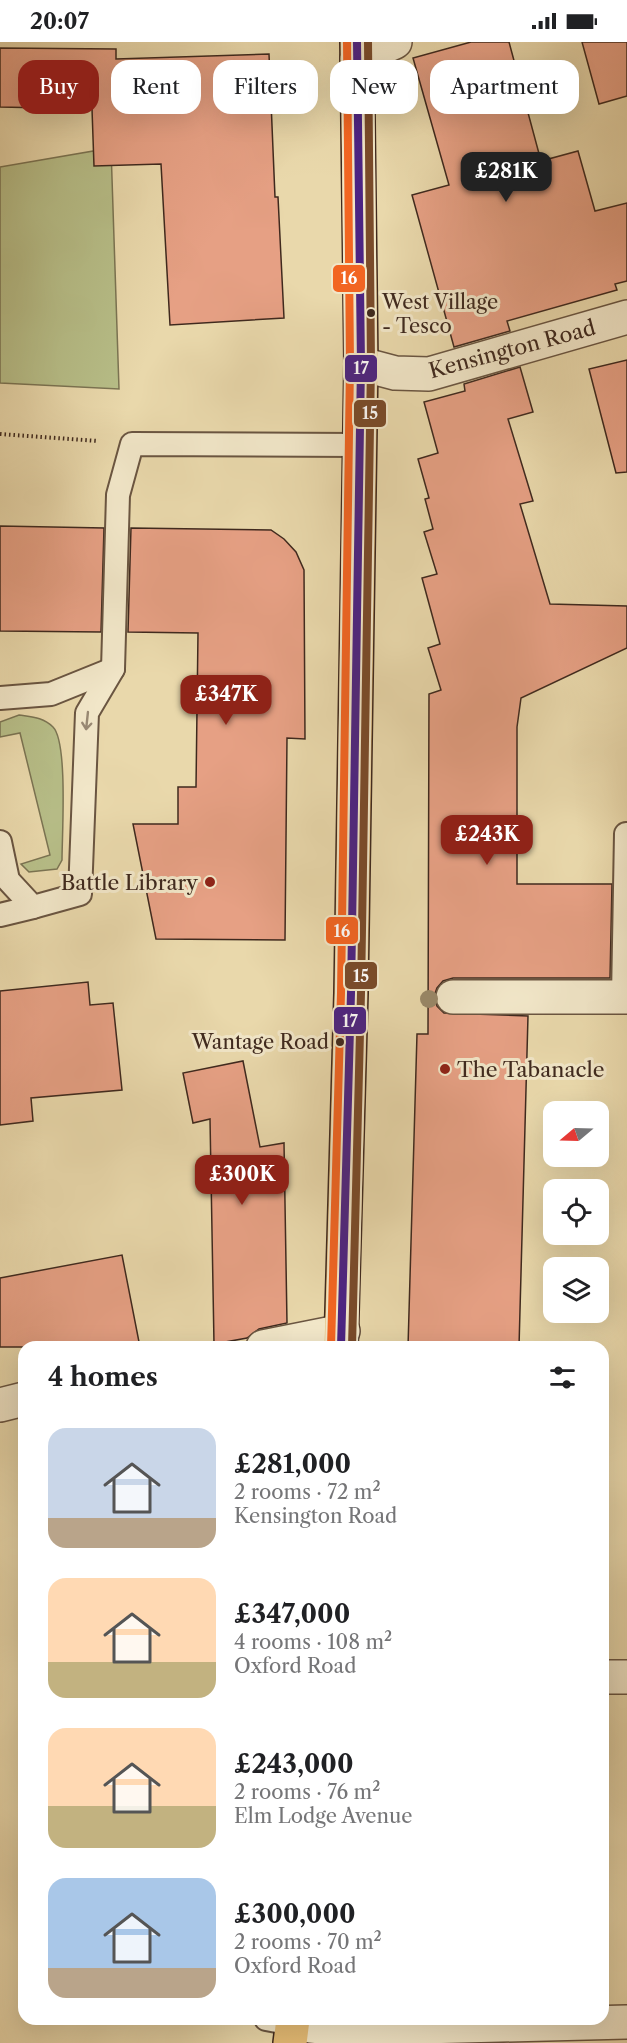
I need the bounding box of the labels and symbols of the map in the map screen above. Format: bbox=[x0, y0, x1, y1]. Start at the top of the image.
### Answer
pin: £281K bbox=[464, 152, 548, 203]
line badge: 16 bbox=[332, 264, 366, 293]
text: 16 bbox=[341, 268, 358, 288]
place label: West Village - Tesco bbox=[381, 290, 498, 338]
marker: West Village - Tesco bbox=[365, 307, 377, 319]
street label: Kensington Road bbox=[426, 315, 598, 383]
line badge: 17 bbox=[344, 354, 378, 383]
text: 17 bbox=[353, 358, 369, 378]
line badge: 15 bbox=[353, 399, 387, 428]
text: 15 bbox=[362, 403, 378, 423]
pin: £347K bbox=[184, 675, 268, 726]
one-way arrow bbox=[81, 711, 92, 730]
pin: £243K bbox=[445, 815, 529, 866]
place label: Battle Library bbox=[61, 870, 198, 895]
marker: Battle Library bbox=[203, 875, 217, 889]
line badge: 16 bbox=[325, 916, 359, 945]
text: 16 bbox=[334, 921, 351, 941]
line badge: 15 bbox=[344, 961, 378, 990]
text: 15 bbox=[353, 966, 369, 986]
line badge: 17 bbox=[333, 1006, 367, 1035]
text: 17 bbox=[342, 1011, 358, 1031]
place label: Wantage Road bbox=[191, 1030, 329, 1054]
marker: Wantage Road bbox=[334, 1036, 346, 1048]
place label: The Tabanacle bbox=[457, 1057, 604, 1082]
marker: The Tabanacle bbox=[438, 1062, 452, 1076]
north arrow bbox=[543, 1101, 609, 1167]
pin: £300K bbox=[200, 1155, 284, 1206]

